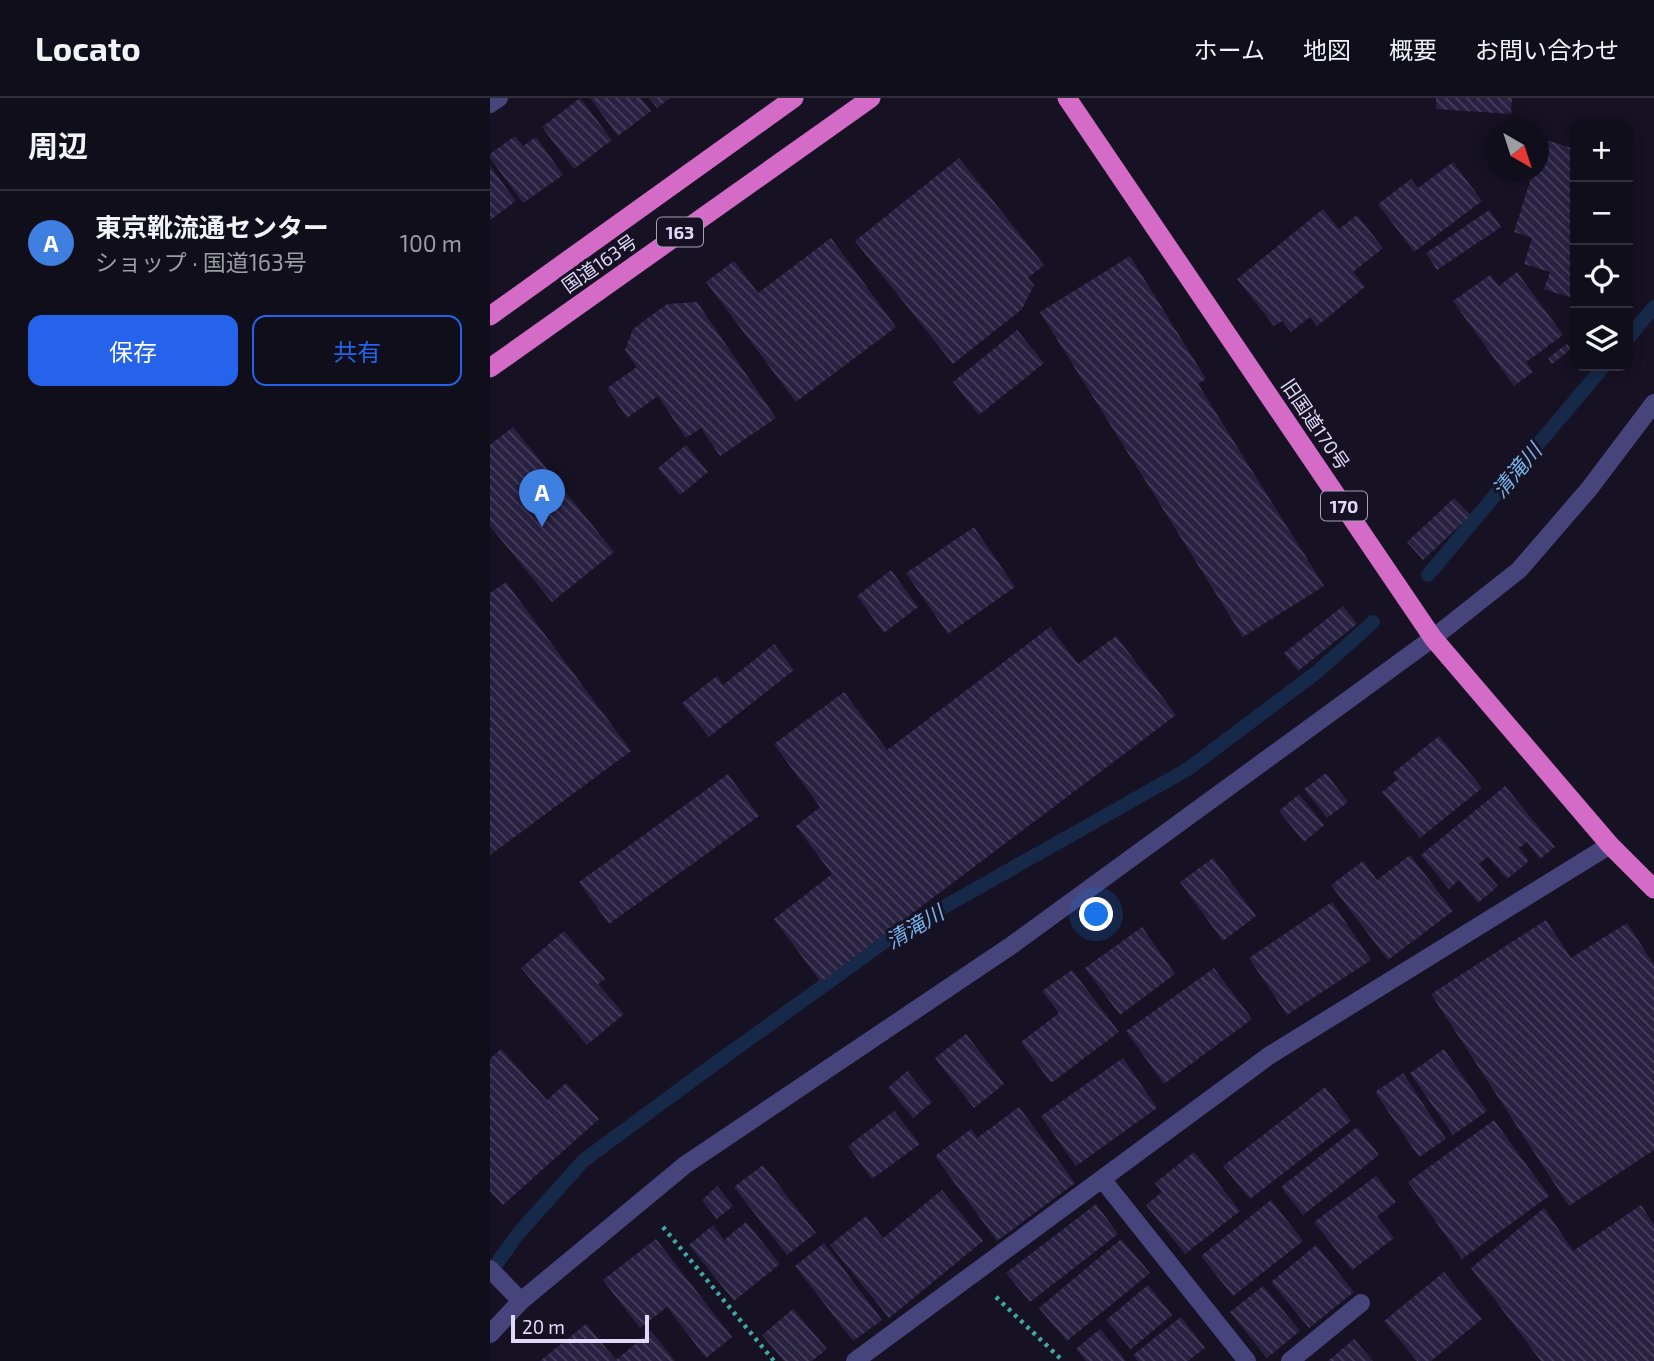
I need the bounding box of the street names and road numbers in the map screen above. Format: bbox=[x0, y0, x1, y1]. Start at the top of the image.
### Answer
road number: 163 bbox=[657, 217, 703, 246]
street label: 国道163号 bbox=[557, 229, 641, 297]
street label: 旧国道170号 bbox=[1277, 374, 1355, 474]
road number: 170 bbox=[1321, 492, 1367, 520]

